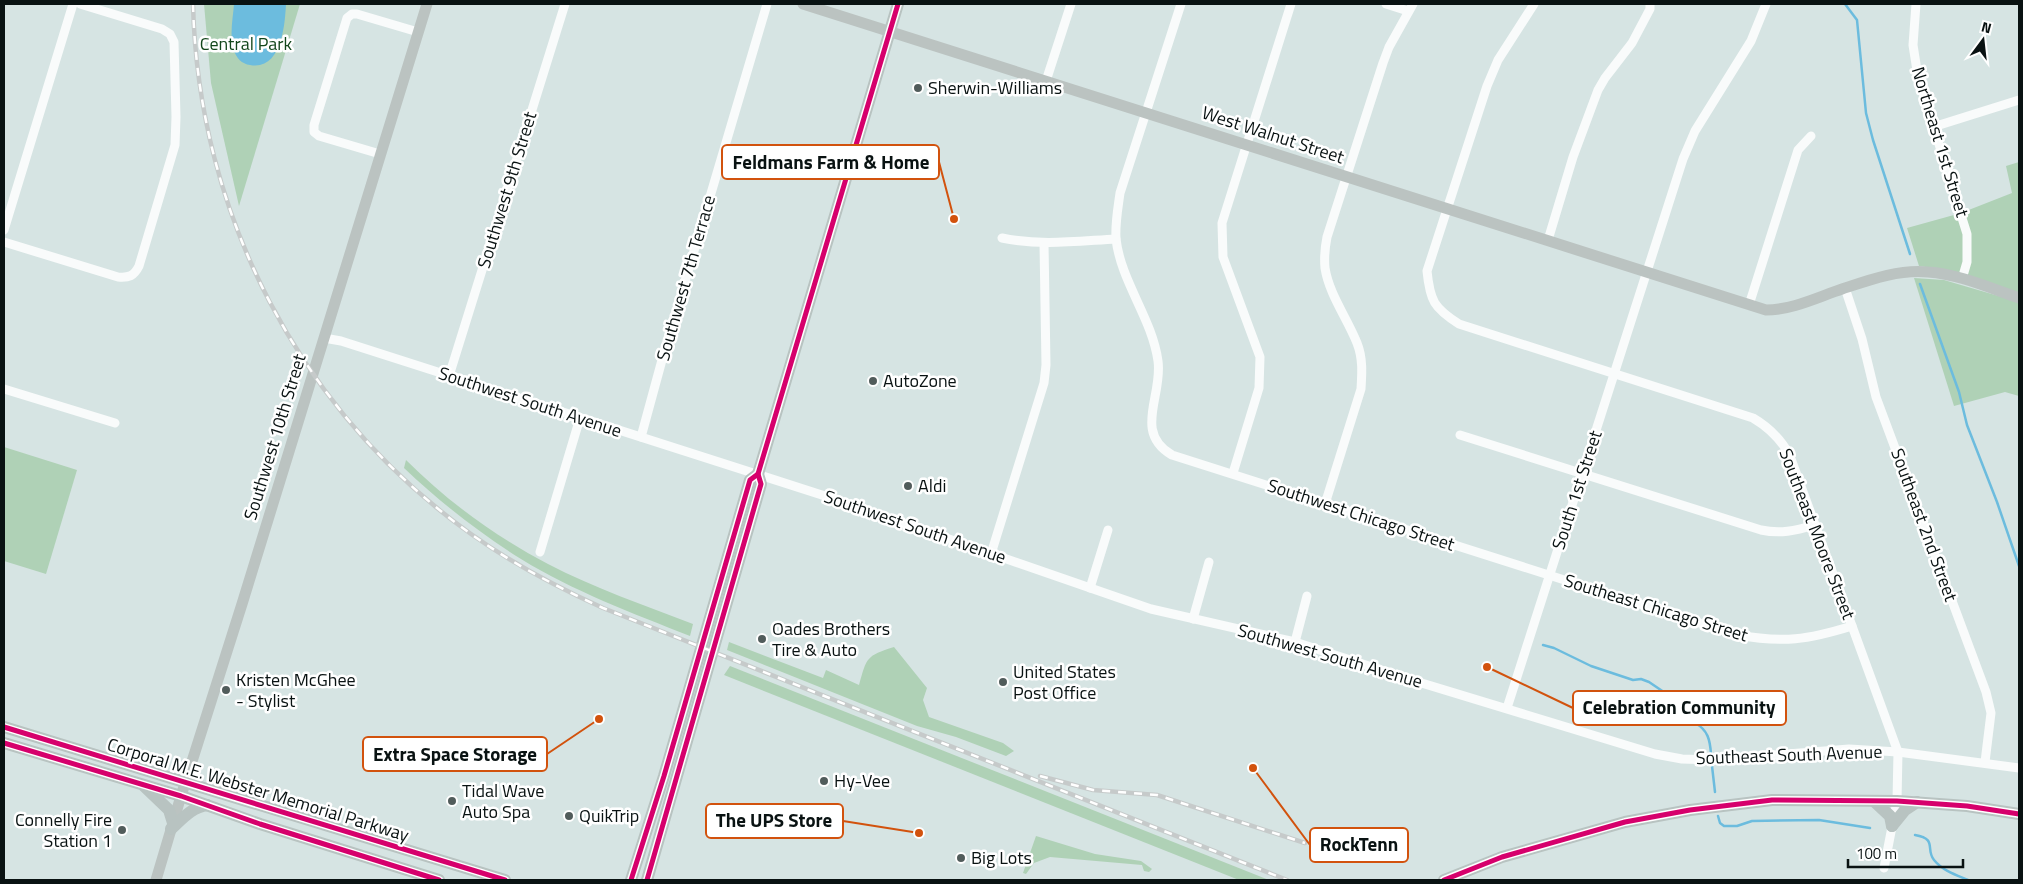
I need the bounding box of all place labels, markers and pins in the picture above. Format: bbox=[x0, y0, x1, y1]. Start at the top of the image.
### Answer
place label: Sherwin-Williams bbox=[928, 74, 1062, 101]
marker: Sherwin-Williams bbox=[912, 82, 924, 94]
callout: Feldmans Farm & Home bbox=[722, 145, 939, 179]
place label: AutoZone bbox=[883, 367, 957, 394]
marker: AutoZone bbox=[867, 375, 879, 387]
place label: Aldi bbox=[918, 472, 946, 499]
marker: Aldi bbox=[902, 480, 914, 492]
place label: Oades Brothers Tire & Auto bbox=[772, 615, 890, 663]
marker: Oades Brothers Tire & Auto bbox=[756, 633, 768, 645]
place label: United States Post Office bbox=[1013, 658, 1116, 706]
place label: Kristen McGhee - Stylist bbox=[236, 666, 356, 714]
marker: United States Post Office bbox=[997, 676, 1009, 688]
marker: Kristen McGhee - Stylist bbox=[220, 684, 232, 696]
callout: Celebration Community bbox=[1573, 691, 1786, 725]
callout: Extra Space Storage bbox=[363, 737, 547, 771]
place label: Hy-Vee bbox=[834, 767, 890, 794]
marker: Hy-Vee bbox=[818, 775, 830, 787]
place label: Tidal Wave Auto Spa bbox=[462, 777, 544, 825]
marker: Tidal Wave Auto Spa bbox=[446, 795, 458, 807]
place label: QuikTrip bbox=[579, 802, 639, 829]
callout: The UPS Store bbox=[706, 804, 843, 838]
place label: Connelly Fire Station 1 bbox=[15, 806, 112, 854]
marker: QuikTrip bbox=[563, 810, 575, 822]
marker: Connelly Fire Station 1 bbox=[116, 824, 128, 836]
callout: RockTenn bbox=[1310, 828, 1408, 862]
place label: Big Lots bbox=[971, 844, 1032, 871]
marker: Big Lots bbox=[955, 852, 967, 864]

